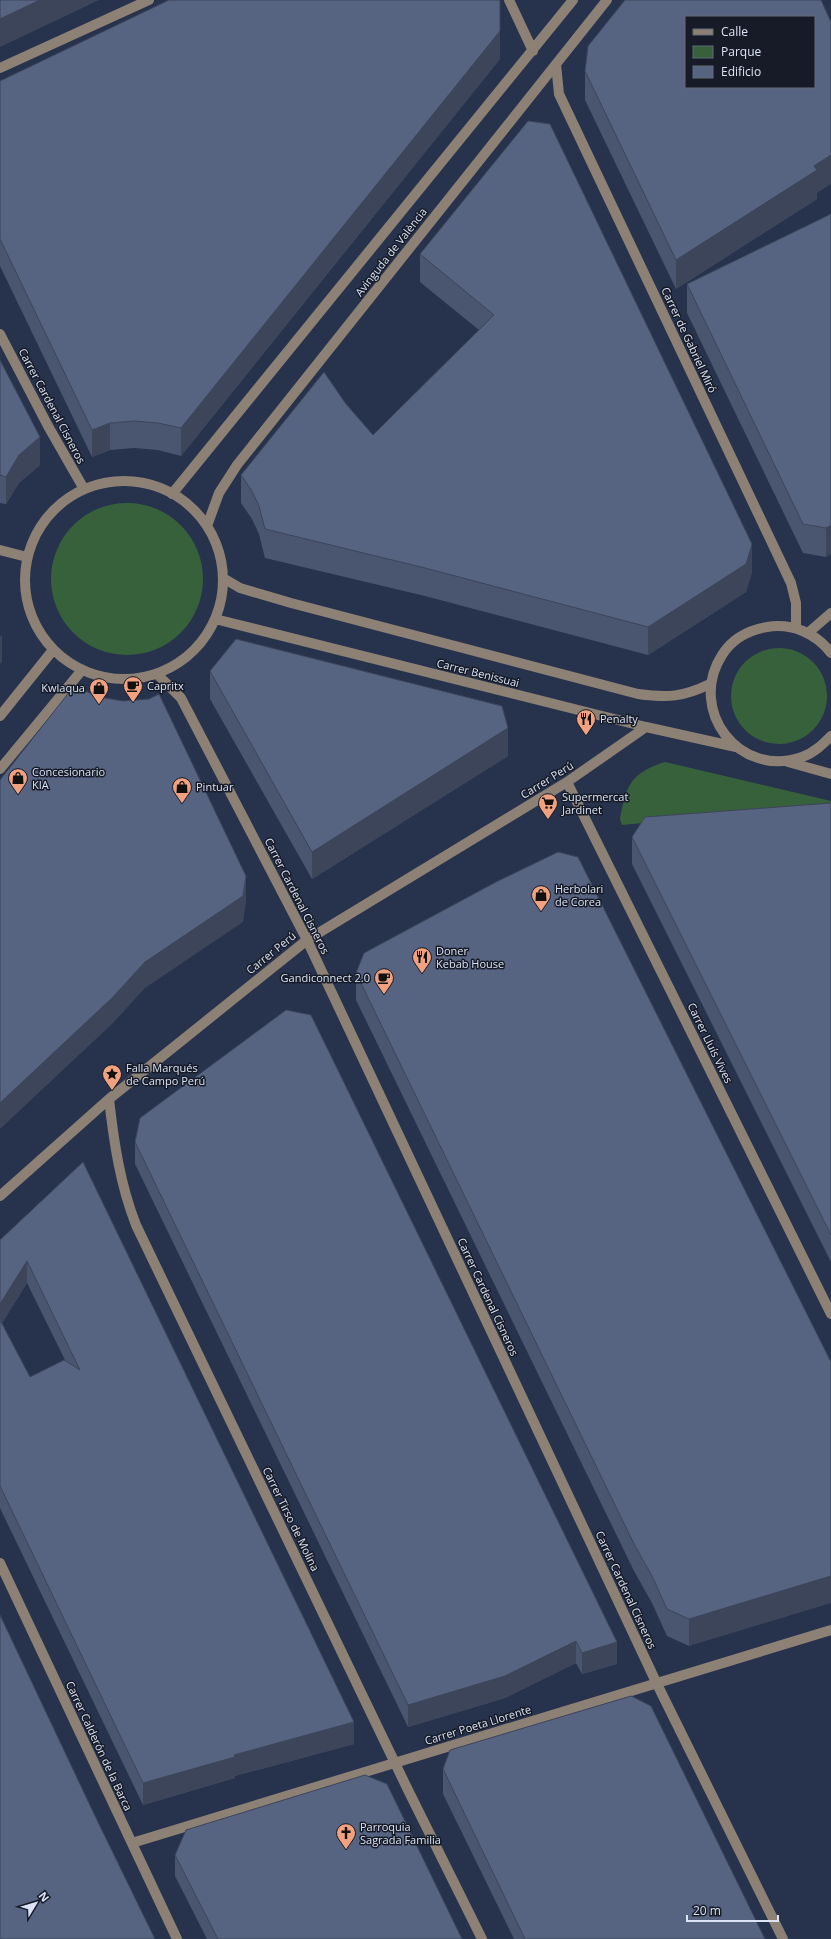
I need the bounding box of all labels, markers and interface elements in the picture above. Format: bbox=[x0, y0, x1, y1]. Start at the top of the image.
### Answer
legend bbox=[685, 16, 815, 88]
text: Calle bbox=[721, 23, 748, 40]
text: Parque bbox=[721, 43, 761, 60]
text: Edificio bbox=[721, 63, 761, 80]
street label: Avinguda de València bbox=[351, 204, 430, 299]
street label: Carrer de Gabriel Miró bbox=[658, 284, 721, 395]
street label: Carrer Cardenal Cisneros bbox=[16, 345, 89, 466]
street label: Carrer Benissuai bbox=[435, 655, 521, 690]
cafe icon: Capritx bbox=[122, 675, 144, 703]
shop icon: Kwlaqua bbox=[88, 677, 110, 705]
place label: Capritx bbox=[147, 678, 184, 693]
place label: Kwlaqua bbox=[41, 680, 85, 695]
restaurant icon: Penalty bbox=[575, 708, 597, 736]
place label: Penalty bbox=[600, 711, 638, 726]
street label: Carrer Perú bbox=[517, 757, 576, 802]
place label: Concesionario KIA bbox=[32, 764, 106, 792]
shop icon: Concesionario KIA bbox=[7, 767, 29, 795]
shop icon: Pintuar bbox=[171, 776, 193, 804]
place label: Pintuar bbox=[196, 779, 234, 794]
place label: Supermercat Jardinet bbox=[561, 789, 628, 817]
supermarket icon: Supermercat Jardinet bbox=[537, 792, 559, 820]
street label: Carrer Cardenal Cisneros bbox=[262, 835, 333, 957]
place label: Herbolari de Corea bbox=[555, 881, 603, 909]
shop icon: Herbolari de Corea bbox=[530, 884, 552, 912]
street label: Carrer Perú bbox=[243, 928, 299, 977]
place label: Doner Kebab House bbox=[436, 943, 504, 971]
restaurant icon: Doner Kebab House bbox=[411, 946, 433, 974]
cafe icon: Gandiconnect 2.0 bbox=[373, 967, 395, 995]
place label: Gandiconnect 2.0 bbox=[281, 970, 370, 985]
street label: Carrer Lluís Vives bbox=[684, 1000, 736, 1086]
place label: Falla Marqués de Campo Perú bbox=[126, 1060, 205, 1088]
place icon: Falla Marqués de Campo Perú bbox=[101, 1063, 123, 1091]
street label: Carrer Cardenal Cisneros bbox=[454, 1235, 522, 1358]
street label: Carrer Tirso de Molina bbox=[260, 1464, 323, 1573]
street label: Carrer Cardenal Cisneros bbox=[592, 1528, 660, 1651]
street label: Carrer Calderón de la Barca bbox=[63, 1678, 136, 1813]
street label: Carrer Poeta Llorente bbox=[423, 1701, 533, 1748]
place label: Parroquia Sagrada Familia bbox=[360, 1819, 441, 1847]
church icon: Parroquia Sagrada Familia bbox=[335, 1822, 357, 1850]
north arrow bbox=[16, 1883, 56, 1923]
text: N bbox=[36, 1888, 53, 1905]
scale bar bbox=[687, 1897, 778, 1923]
text: 20 m bbox=[693, 1902, 721, 1919]

